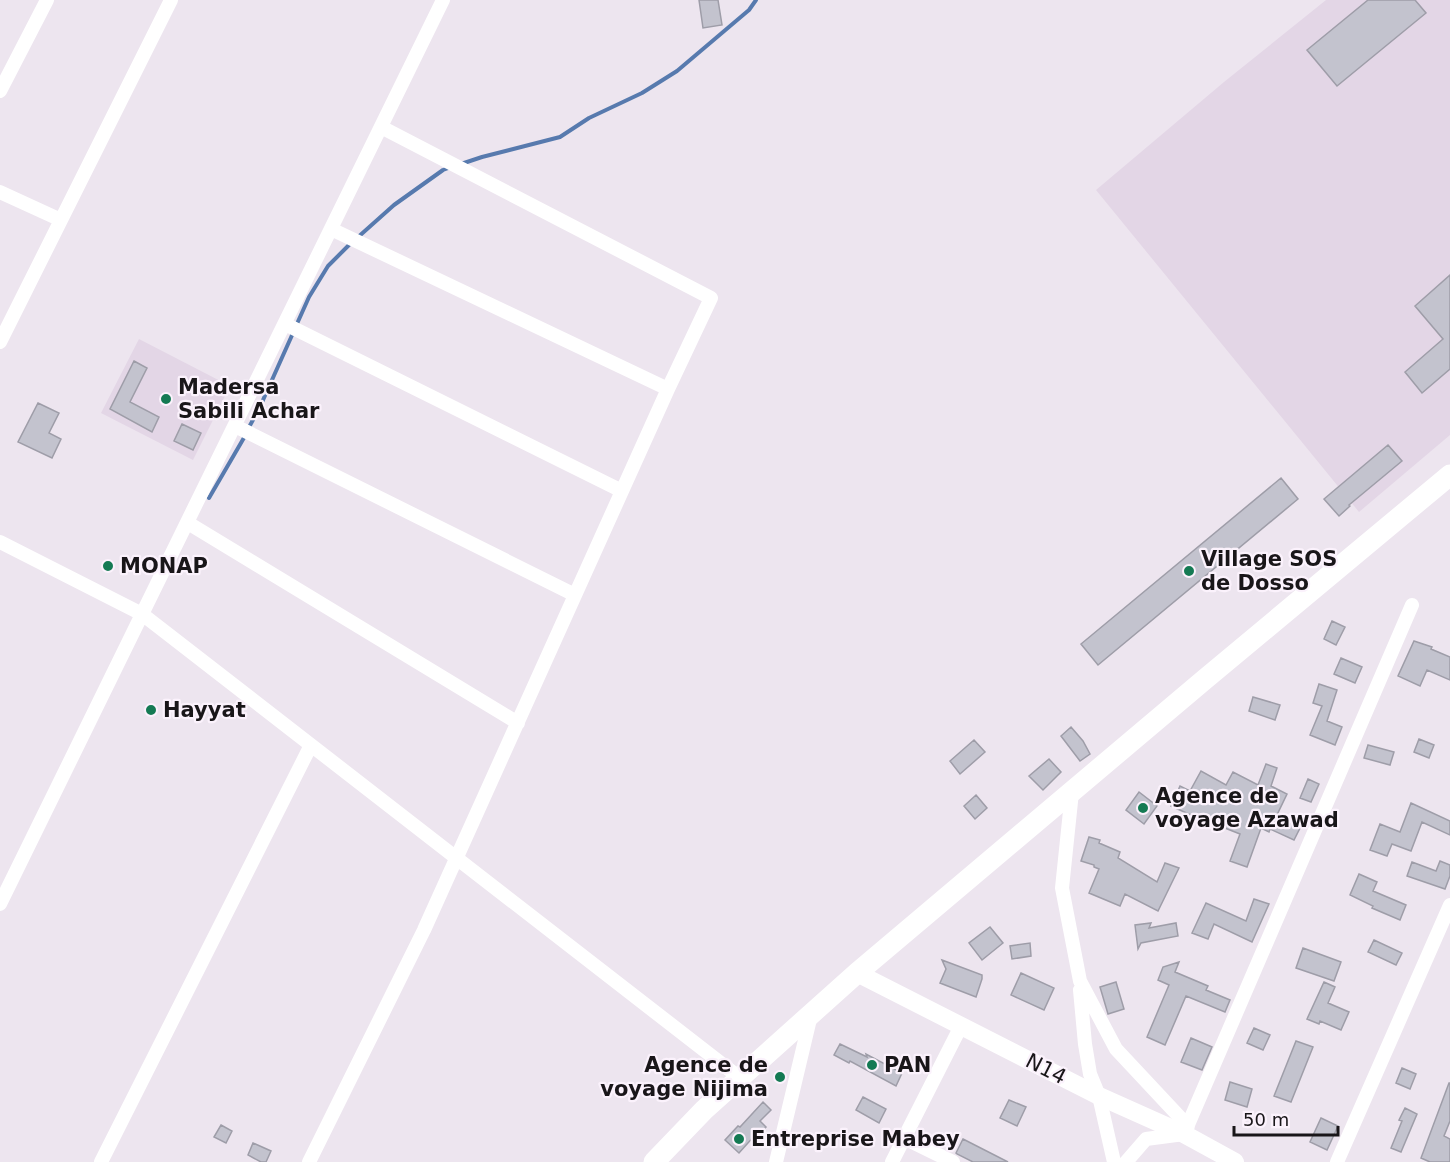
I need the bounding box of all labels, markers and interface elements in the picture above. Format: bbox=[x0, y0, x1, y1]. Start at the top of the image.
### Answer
place label: Madersa Sabili Achar bbox=[178, 375, 320, 423]
marker: Madersa Sabili Achar bbox=[159, 392, 173, 406]
place label: Village SOS de Dosso bbox=[1201, 547, 1337, 595]
place label: MONAP bbox=[120, 554, 208, 578]
marker: MONAP bbox=[101, 559, 115, 573]
marker: Village SOS de Dosso bbox=[1182, 564, 1196, 578]
place label: Hayyat bbox=[163, 698, 246, 722]
marker: Hayyat bbox=[144, 703, 158, 717]
place label: Agence de voyage Azawad bbox=[1155, 784, 1339, 832]
marker: Agence de voyage Azawad bbox=[1136, 801, 1150, 815]
street label: N14 bbox=[1022, 1049, 1070, 1089]
place label: Agence de voyage Nijima bbox=[600, 1053, 768, 1101]
place label: PAN bbox=[884, 1053, 931, 1077]
marker: PAN bbox=[865, 1058, 879, 1072]
marker: Agence de voyage Nijima bbox=[773, 1070, 787, 1084]
scale bar bbox=[1234, 1099, 1338, 1137]
text: 50 m bbox=[1243, 1109, 1289, 1130]
place label: Entreprise Mabey bbox=[751, 1127, 960, 1151]
marker: Entreprise Mabey bbox=[732, 1132, 746, 1146]

